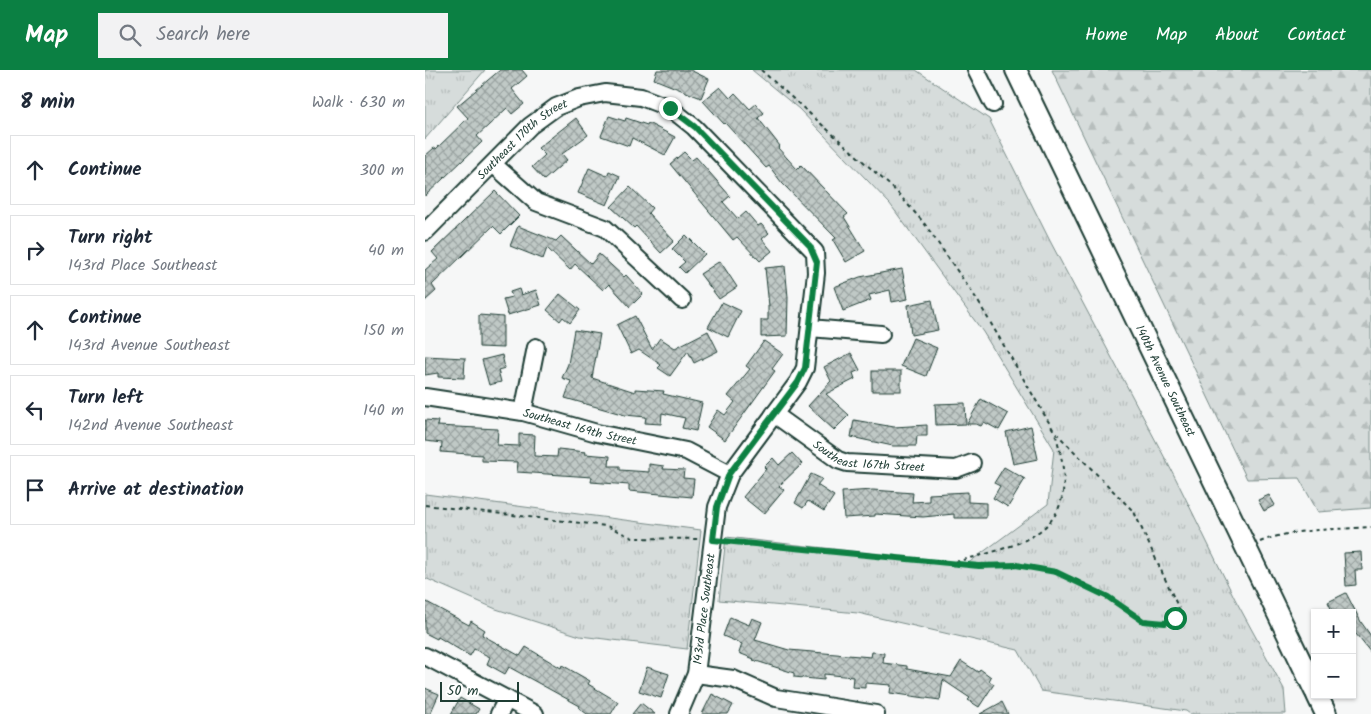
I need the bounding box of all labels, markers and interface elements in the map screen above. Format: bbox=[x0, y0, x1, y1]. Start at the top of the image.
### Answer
search box bbox=[98, 13, 448, 58]
text: Map bbox=[25, 16, 68, 55]
text: Search here bbox=[156, 20, 250, 50]
icon: search bbox=[116, 21, 144, 49]
text: Home bbox=[1085, 21, 1128, 50]
text: Map bbox=[1156, 21, 1187, 50]
text: About bbox=[1215, 21, 1259, 50]
text: Contact bbox=[1287, 21, 1346, 50]
text: 8 min bbox=[20, 86, 75, 119]
text: Walk · 630 m bbox=[312, 90, 405, 115]
street label: Southeast 170th Street bbox=[473, 94, 571, 184]
route end bbox=[659, 97, 682, 120]
text: Continue bbox=[68, 155, 141, 185]
icon: ahead bbox=[21, 156, 49, 184]
text: 300 m bbox=[360, 158, 404, 183]
text: Turn right bbox=[68, 223, 153, 253]
icon: right bbox=[21, 236, 49, 264]
text: 40 m bbox=[368, 238, 404, 263]
text: 143rd Place Southeast bbox=[68, 253, 217, 278]
text: Continue bbox=[68, 303, 141, 333]
icon: ahead bbox=[21, 316, 49, 344]
text: 150 m bbox=[363, 318, 404, 343]
street label: 140th Avenue Southeast bbox=[1130, 322, 1200, 440]
text: 143rd Avenue Southeast bbox=[68, 333, 230, 358]
text: Turn left bbox=[68, 383, 143, 413]
icon: left bbox=[21, 396, 49, 424]
text: 140 m bbox=[363, 398, 404, 423]
street label: Southeast 169th Street bbox=[521, 403, 639, 451]
text: 142nd Avenue Southeast bbox=[68, 413, 234, 438]
street label: Southeast 167th Street bbox=[808, 436, 926, 477]
text: Arrive at destination bbox=[68, 475, 244, 505]
icon: arrive bbox=[21, 476, 49, 504]
street label: 143rd Place Southeast bbox=[688, 552, 721, 666]
route start bbox=[1164, 607, 1187, 630]
map controls bbox=[1311, 609, 1356, 699]
button: + bbox=[1311, 609, 1356, 654]
button: − bbox=[1311, 654, 1356, 699]
scale bar bbox=[440, 679, 519, 702]
text: 50 m bbox=[447, 680, 478, 702]

